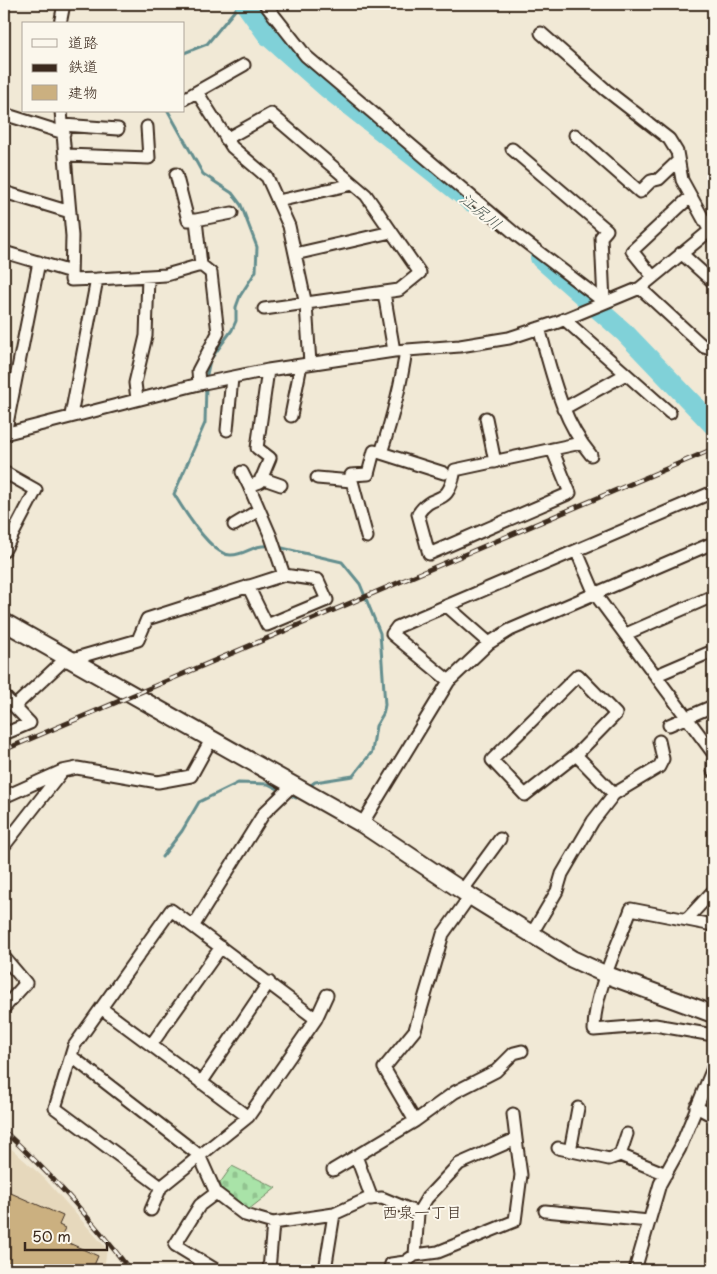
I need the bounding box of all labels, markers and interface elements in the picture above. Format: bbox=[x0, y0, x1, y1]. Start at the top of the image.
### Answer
legend bbox=[22, 22, 185, 112]
text: 道路 bbox=[68, 30, 98, 53]
text: 鉄道 bbox=[68, 54, 98, 77]
text: 建物 bbox=[68, 80, 98, 103]
water label: 江尻川 bbox=[455, 186, 508, 235]
district label: 西泉一丁目 bbox=[382, 1199, 462, 1223]
scale bar bbox=[25, 1219, 108, 1251]
text: 50 m bbox=[32, 1224, 71, 1247]

